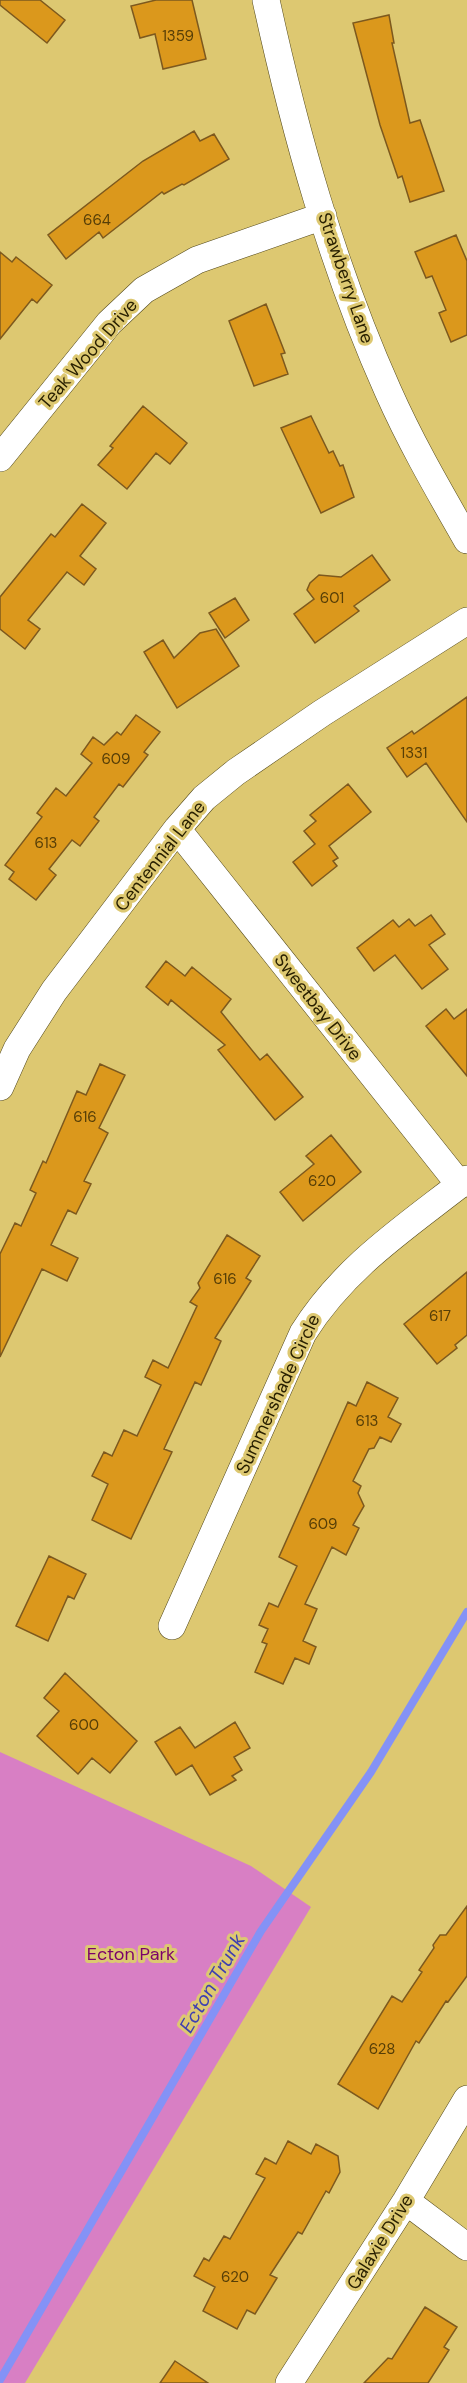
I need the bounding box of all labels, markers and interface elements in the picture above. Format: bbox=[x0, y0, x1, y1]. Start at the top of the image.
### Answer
house number: 1359 bbox=[162, 26, 194, 46]
street label: Strawberry Lane bbox=[312, 209, 380, 347]
house number: 664 bbox=[83, 210, 111, 230]
street label: Teak Wood Drive bbox=[33, 294, 143, 414]
house number: 601 bbox=[320, 588, 344, 608]
house number: 1331 bbox=[401, 743, 427, 763]
house number: 609 bbox=[101, 749, 131, 769]
street label: Centennial Lane bbox=[109, 796, 211, 916]
house number: 613 bbox=[35, 833, 57, 853]
street label: Sweetbay Drive bbox=[269, 949, 367, 1065]
house number: 616 bbox=[73, 1107, 97, 1127]
house number: 620 bbox=[308, 1171, 336, 1191]
house number: 616 bbox=[213, 1269, 237, 1289]
house number: 617 bbox=[429, 1306, 451, 1326]
street label: Summershade Circle bbox=[231, 1310, 325, 1478]
house number: 613 bbox=[356, 1411, 378, 1431]
house number: 609 bbox=[308, 1514, 338, 1534]
house number: 600 bbox=[69, 1715, 99, 1735]
water label: Ecton Trunk bbox=[173, 1928, 251, 2037]
park label: Ecton Park bbox=[87, 1942, 175, 1966]
house number: 628 bbox=[369, 2039, 395, 2059]
street label: Galaxie Drive bbox=[341, 2190, 419, 2294]
house number: 620 bbox=[221, 2267, 249, 2287]

